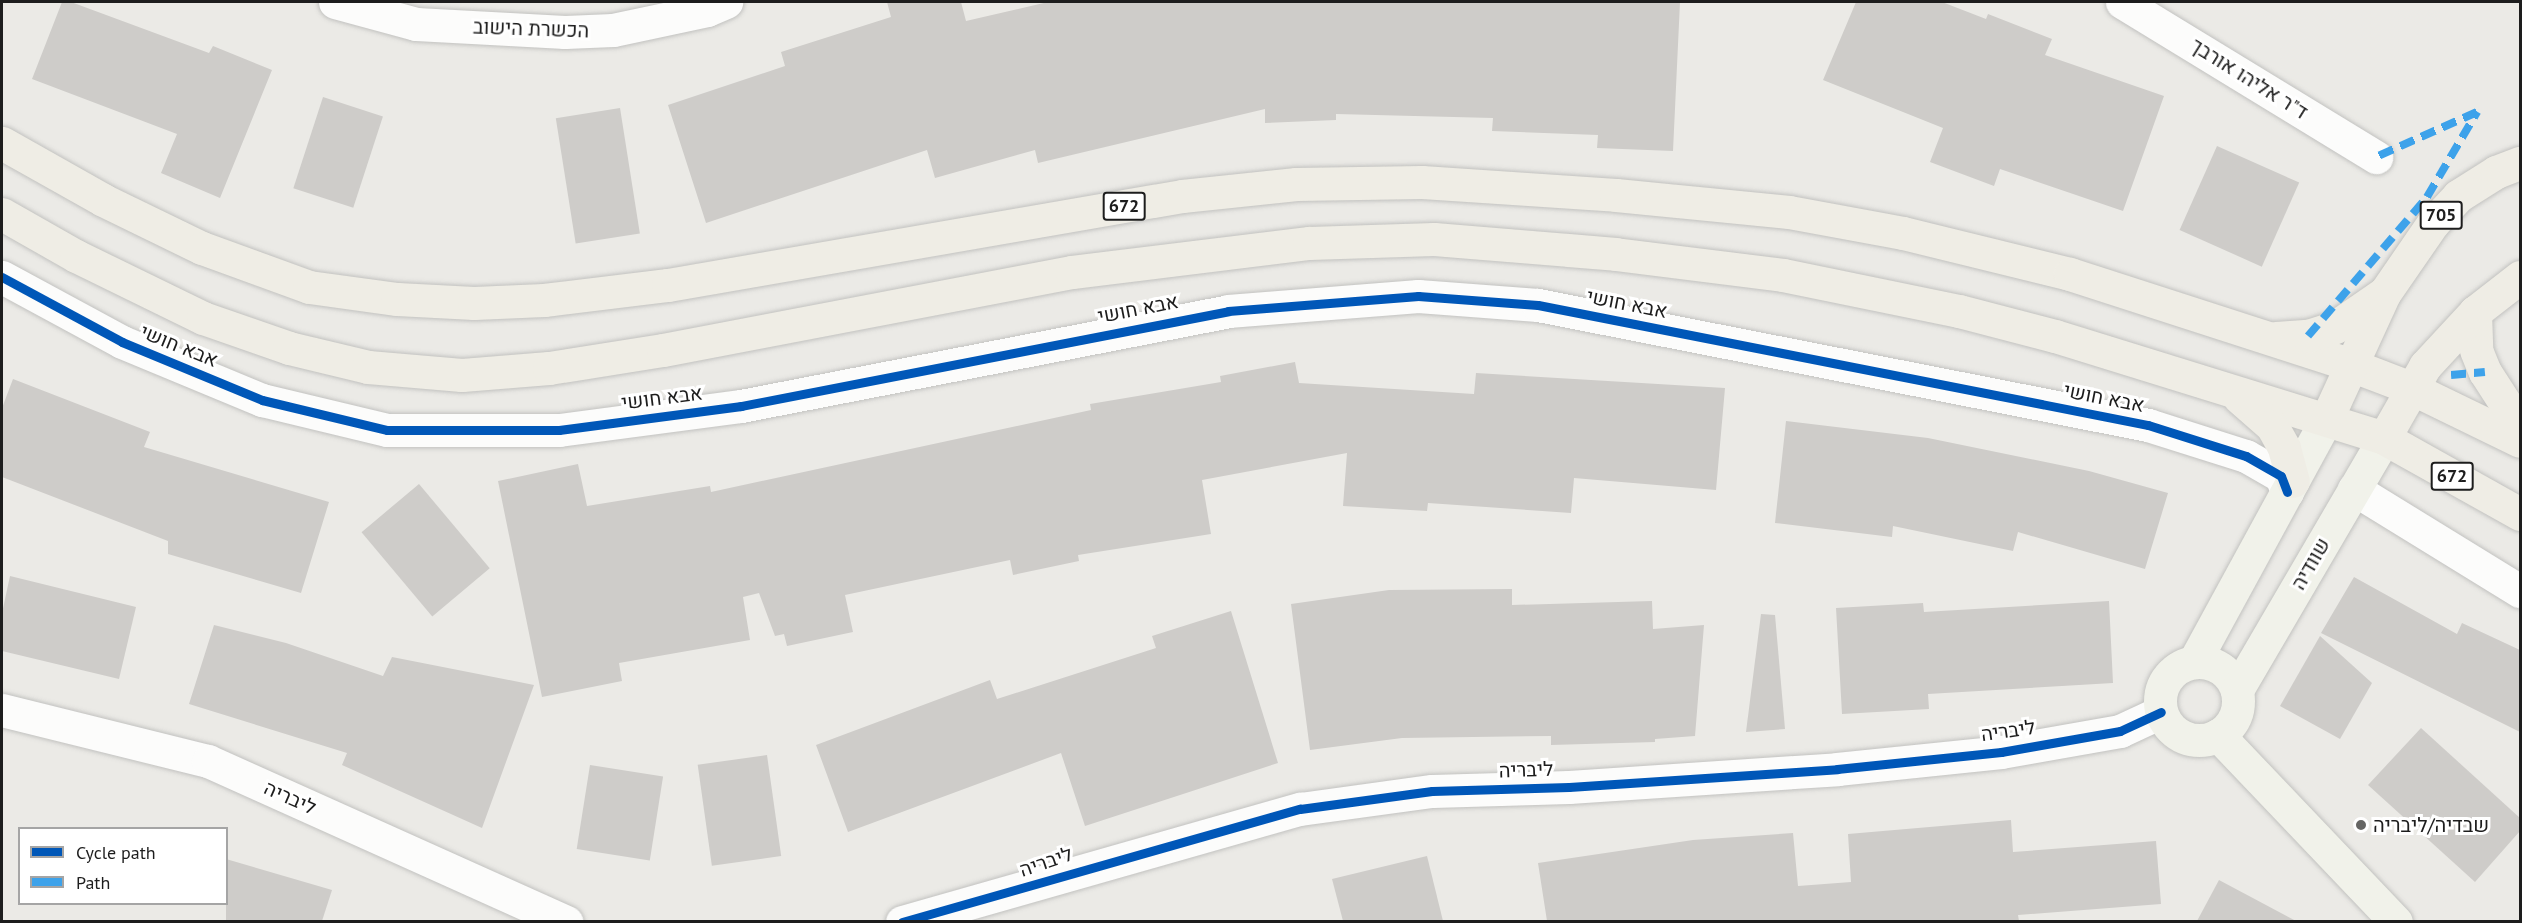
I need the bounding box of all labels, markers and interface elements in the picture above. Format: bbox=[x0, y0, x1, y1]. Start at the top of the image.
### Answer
street label: הכשרת הישוב bbox=[473, 15, 589, 43]
street label: ד"ר אליהו אורבך bbox=[2186, 33, 2312, 125]
road number: 672 bbox=[1102, 191, 1146, 221]
road number: 705 bbox=[2418, 200, 2464, 230]
street label: אבא חושי bbox=[1585, 284, 1669, 324]
street label: אבא חושי bbox=[1096, 289, 1180, 329]
street label: אבא חושי bbox=[137, 320, 221, 372]
street label: אבא חושי bbox=[2062, 378, 2146, 418]
street label: אבא חושי bbox=[620, 381, 704, 415]
road number: 672 bbox=[2430, 461, 2474, 491]
street label: שוודיה bbox=[2287, 534, 2335, 594]
street label: ליבריה bbox=[1979, 715, 2037, 747]
street label: ליבריה bbox=[1498, 757, 1554, 783]
street label: ליבריה bbox=[260, 776, 320, 820]
place label: שבדיה/ליבריה bbox=[2373, 813, 2489, 837]
marker: שבדיה/ליבריה bbox=[2354, 818, 2368, 832]
legend bbox=[18, 827, 228, 905]
text: Cycle path bbox=[76, 841, 156, 864]
street label: ליבריה bbox=[1016, 842, 1076, 882]
text: Path bbox=[76, 871, 110, 894]

